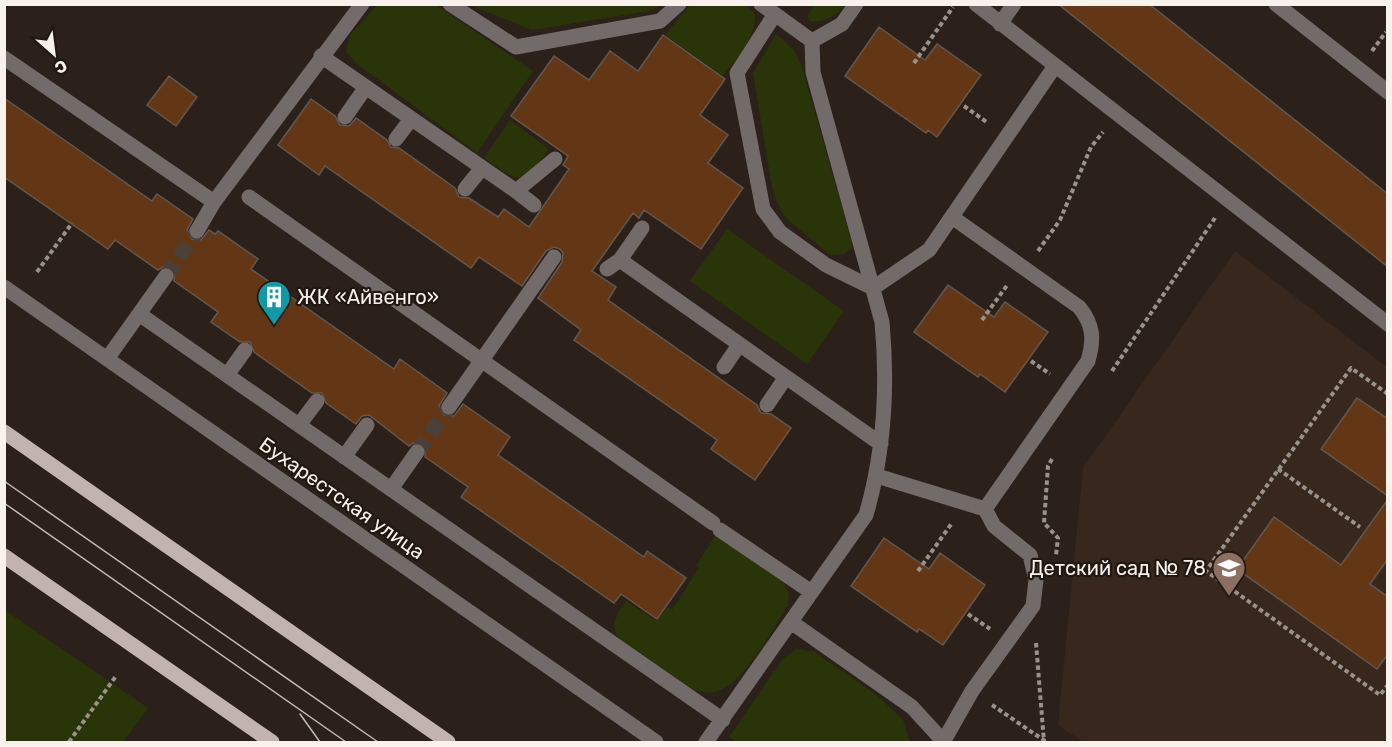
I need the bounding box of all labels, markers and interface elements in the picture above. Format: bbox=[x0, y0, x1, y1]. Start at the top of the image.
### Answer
north arrow bbox=[24, 24, 84, 84]
text: С bbox=[51, 56, 70, 78]
building icon: ЖК «Айвенго» bbox=[256, 279, 292, 326]
place label: ЖК «Айвенго» bbox=[297, 285, 439, 309]
street label: Бухарестская улица bbox=[255, 432, 429, 564]
school or university icon: Детский сад № 78 bbox=[1211, 550, 1247, 597]
place label: Детский сад № 78 bbox=[1029, 556, 1206, 580]

